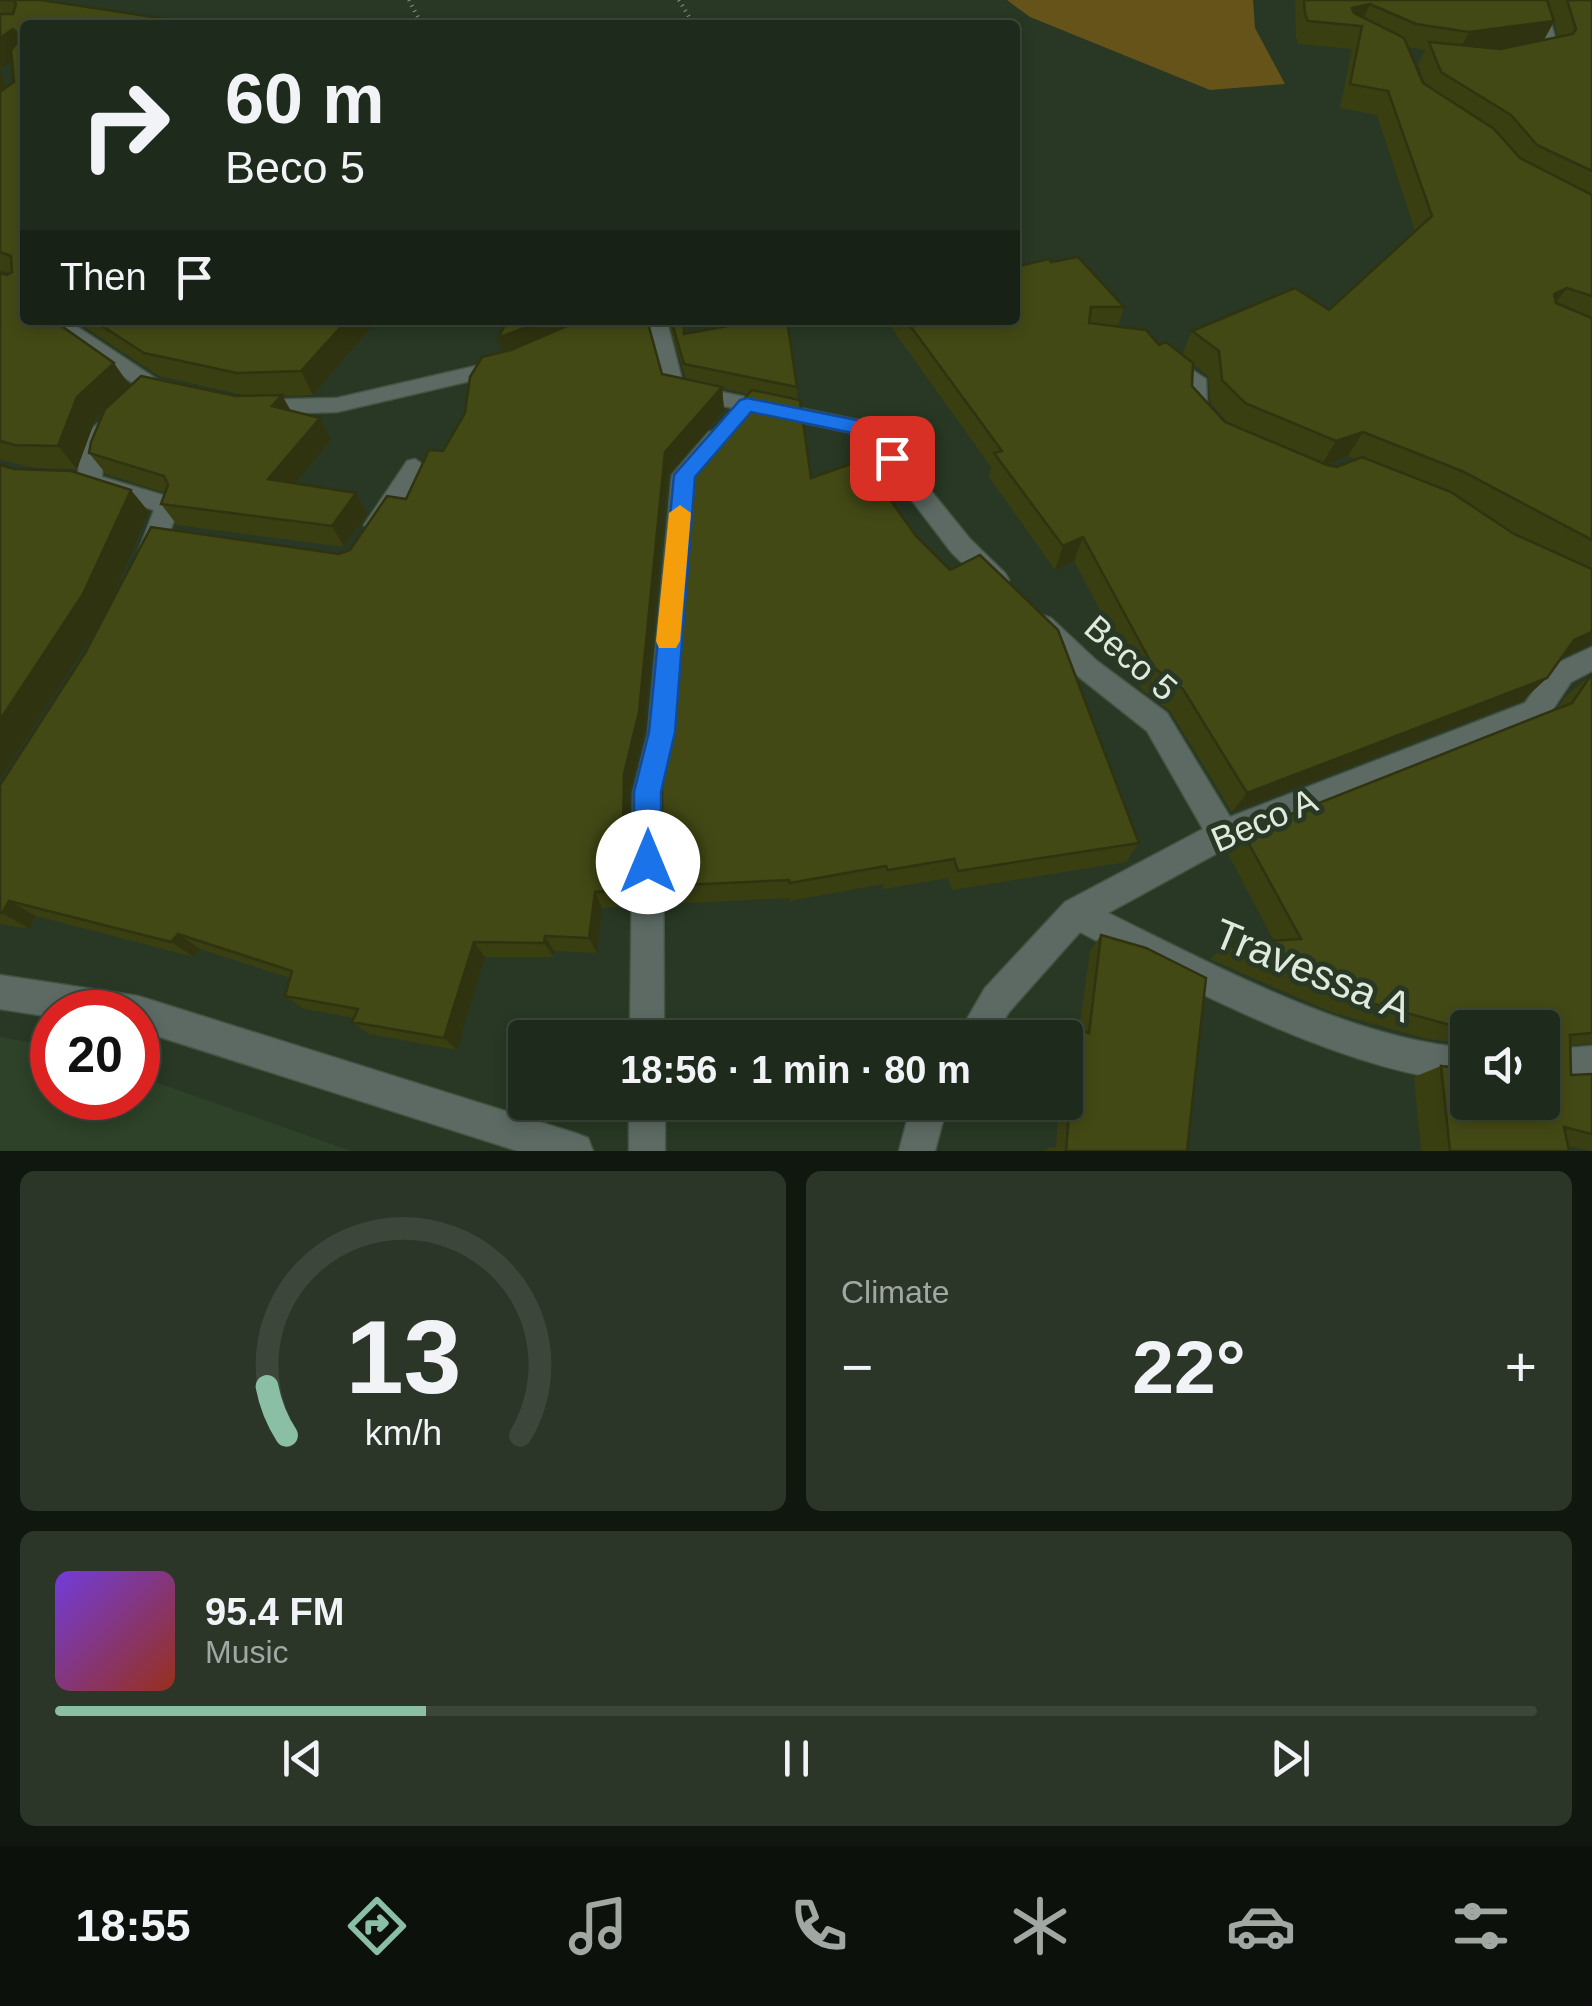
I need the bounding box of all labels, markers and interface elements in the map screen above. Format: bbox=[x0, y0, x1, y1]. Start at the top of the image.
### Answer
icon: right bbox=[60, 60, 190, 190]
text: 60 m bbox=[225, 60, 385, 138]
text: Beco 5 bbox=[225, 142, 365, 193]
icon: arrive bbox=[167, 250, 222, 305]
text: Then bbox=[60, 256, 147, 298]
pin bbox=[850, 416, 935, 501]
icon: arrive bbox=[865, 431, 920, 486]
street label: Beco 5 bbox=[1077, 607, 1185, 708]
street label: Beco A bbox=[1205, 780, 1323, 859]
position arrow bbox=[596, 810, 700, 914]
street label: Travessa A bbox=[1207, 910, 1418, 1031]
speed limit sign: 20 bbox=[30, 990, 160, 1120]
map controls bbox=[1450, 1010, 1560, 1120]
button: sound bbox=[1450, 1010, 1560, 1120]
text: 18:56 · 1 min · 80 m bbox=[620, 1049, 971, 1091]
text: Climate bbox=[841, 1274, 949, 1310]
text: 13 bbox=[345, 1299, 461, 1415]
text: 22° bbox=[1132, 1325, 1246, 1409]
text: − bbox=[841, 1336, 873, 1398]
text: + bbox=[1505, 1336, 1537, 1398]
text: km/h bbox=[364, 1413, 442, 1453]
text: 95.4 FM bbox=[205, 1591, 344, 1633]
text: Music bbox=[205, 1634, 289, 1670]
icon: previous bbox=[275, 1731, 330, 1786]
icon: pause bbox=[769, 1731, 824, 1786]
icon: next bbox=[1263, 1731, 1318, 1786]
icon: directions bbox=[342, 1891, 412, 1961]
icon: music bbox=[563, 1891, 633, 1961]
icon: phone bbox=[784, 1891, 854, 1961]
icon: climate bbox=[1005, 1891, 1075, 1961]
icon: car bbox=[1226, 1891, 1296, 1961]
icon: filters bbox=[1446, 1891, 1516, 1961]
text: 18:55 bbox=[75, 1900, 191, 1951]

